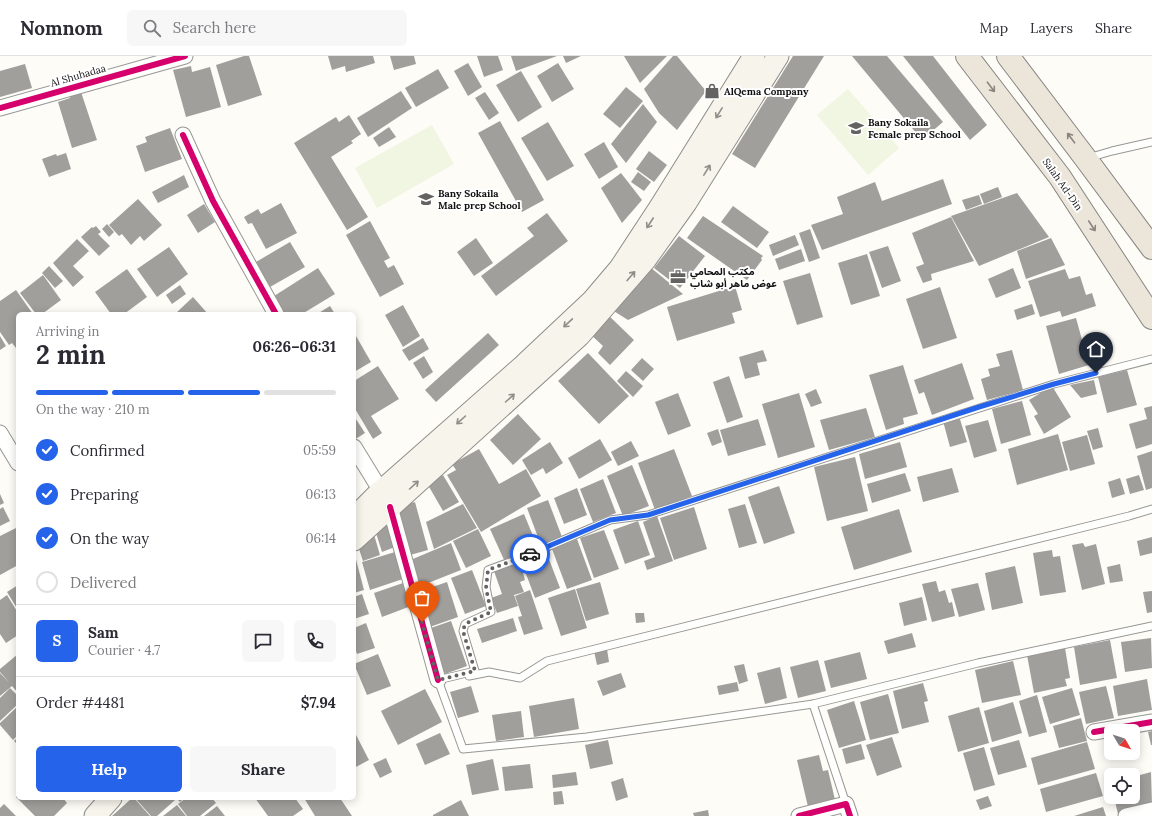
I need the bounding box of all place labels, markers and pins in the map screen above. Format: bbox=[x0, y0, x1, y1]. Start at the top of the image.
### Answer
shop icon: AlQema Company bbox=[703, 82, 721, 100]
place label: AlQema Company bbox=[724, 85, 809, 98]
place label: Bany Sokaila Female prep School bbox=[868, 116, 961, 141]
school or university icon: Bany Sokaila Female prep School bbox=[847, 119, 865, 137]
place label: Bany Sokaila Male prep School bbox=[438, 187, 521, 212]
school or university icon: Bany Sokaila Male prep School bbox=[417, 190, 435, 208]
place label: مكتب المحامي عوض ماهر أبو شاب bbox=[690, 265, 777, 290]
office icon: مكتب المحامي عوض ماهر أبو شاب bbox=[669, 268, 687, 286]
pin bbox=[1079, 332, 1113, 373]
pin bbox=[405, 581, 439, 622]

